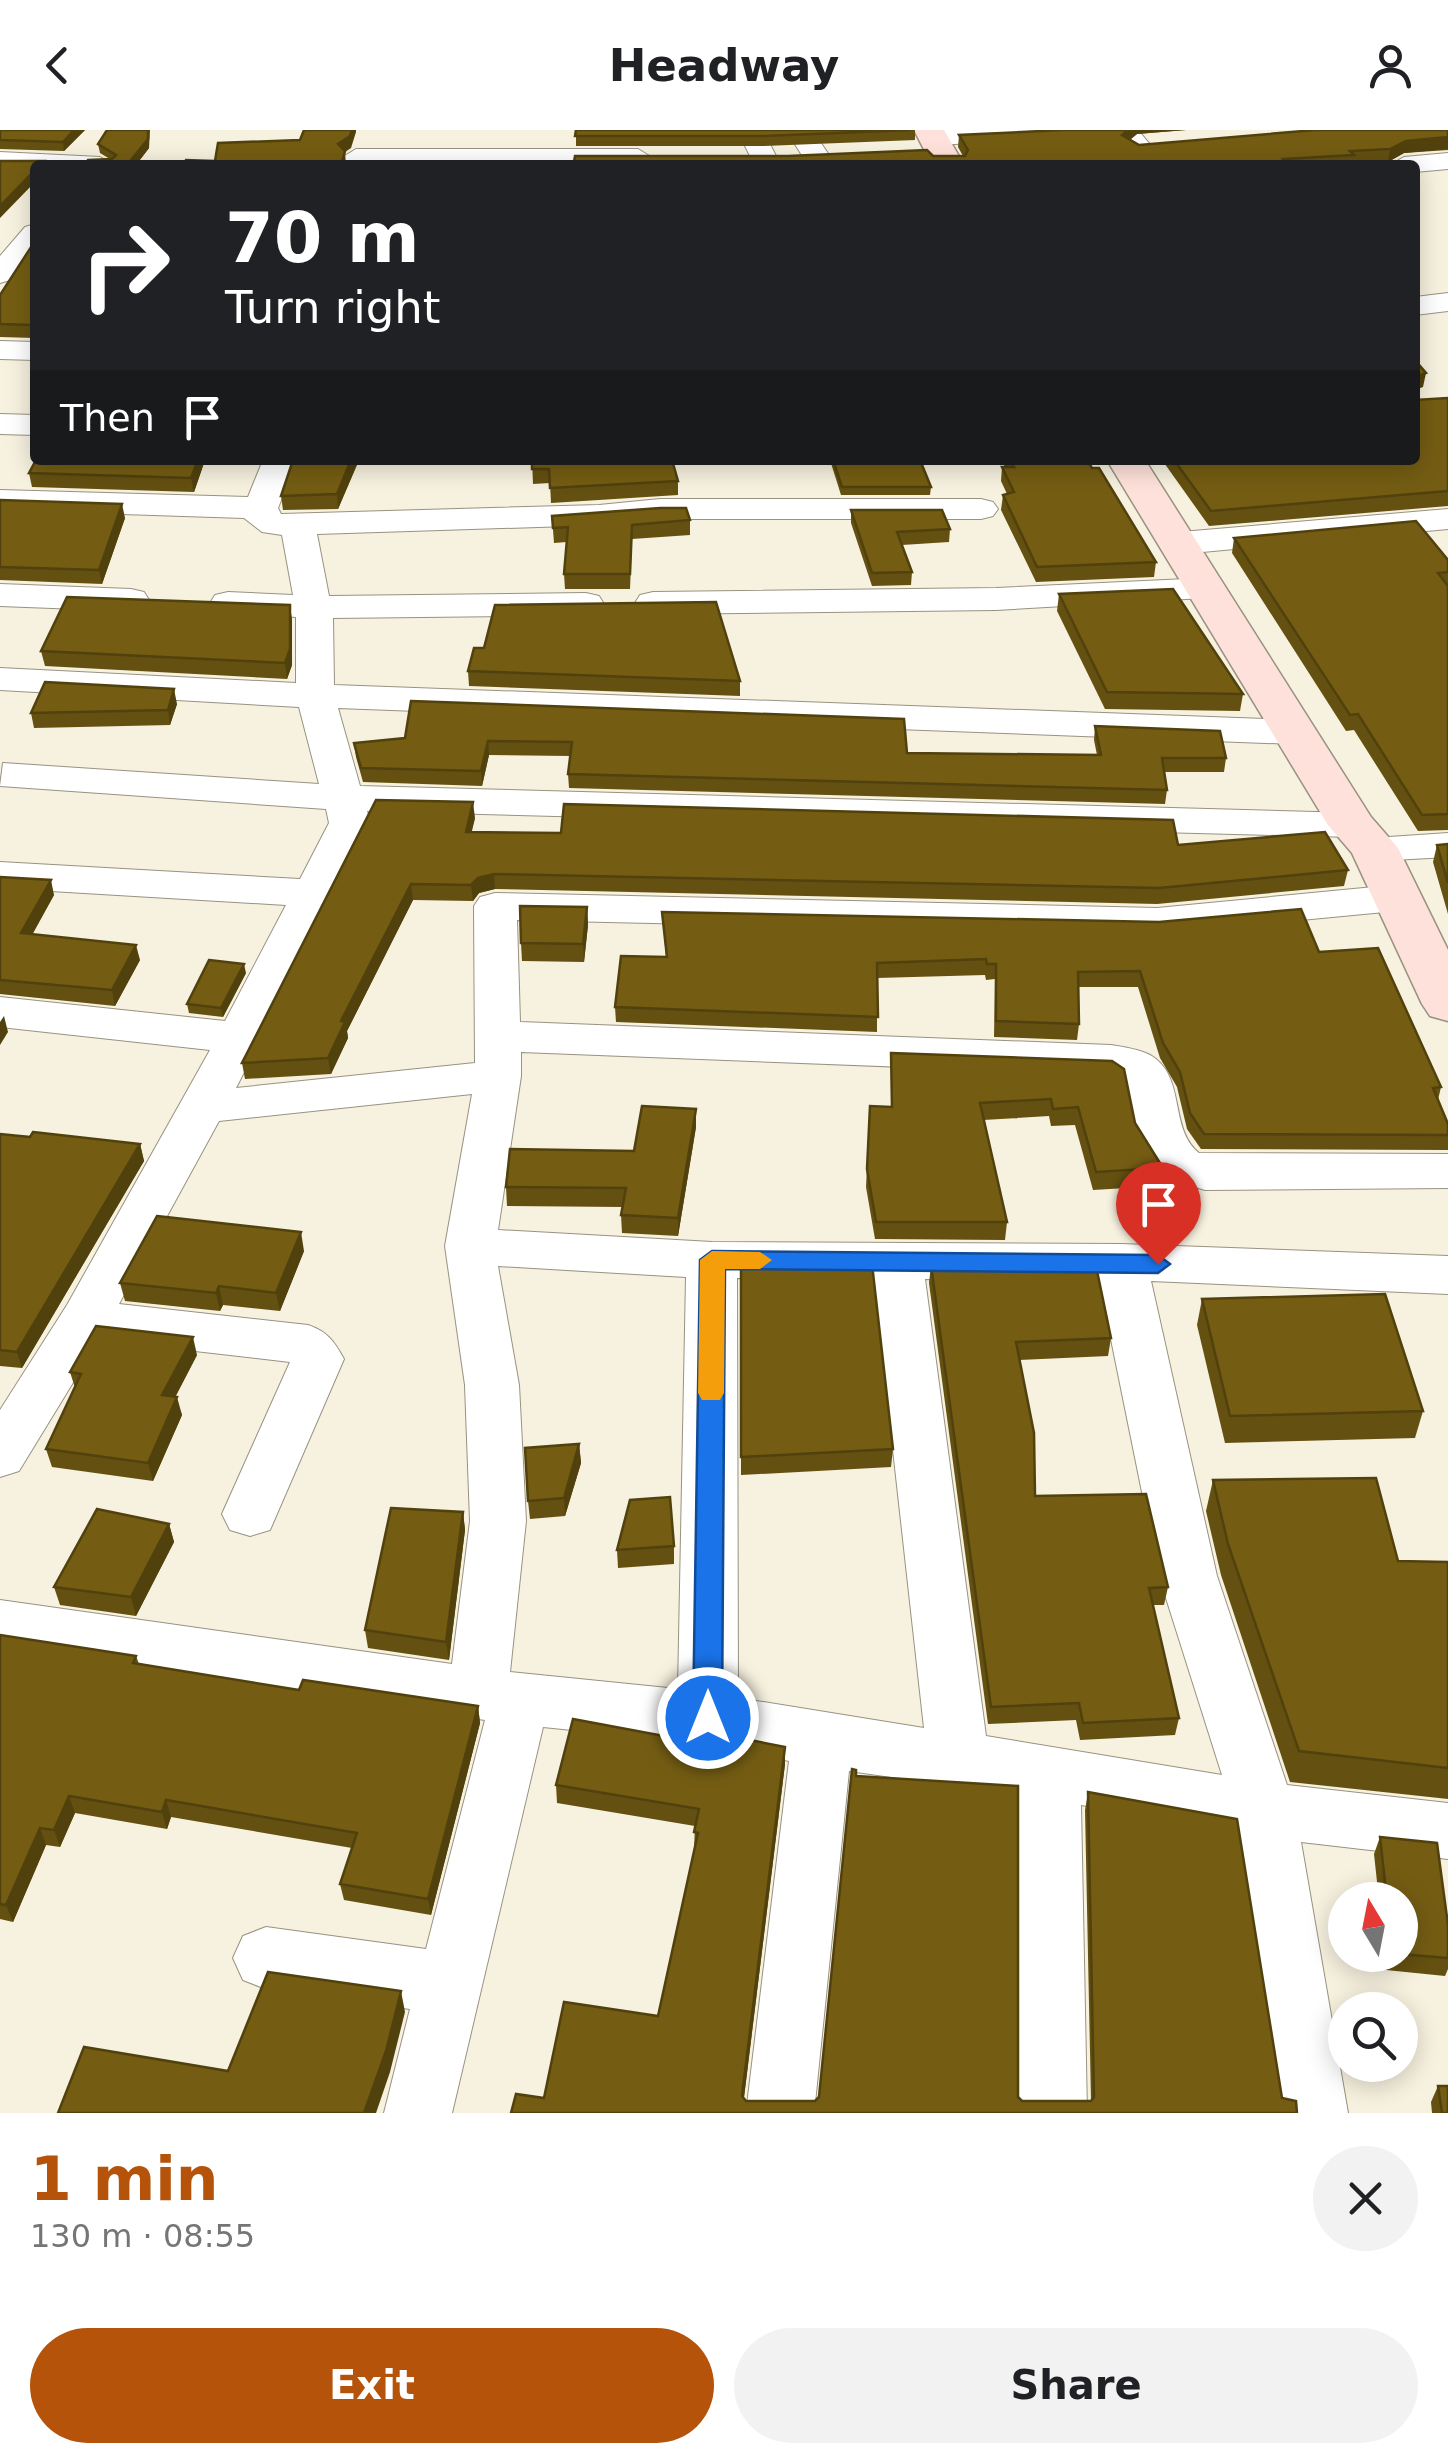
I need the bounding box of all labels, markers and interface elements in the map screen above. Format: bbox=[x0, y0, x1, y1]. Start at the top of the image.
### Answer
icon: back bbox=[30, 38, 85, 93]
icon: person bbox=[1363, 38, 1418, 93]
text: Headway bbox=[609, 39, 839, 92]
text: 70 m bbox=[225, 197, 420, 279]
icon: right bbox=[60, 200, 190, 330]
text: Turn right bbox=[225, 281, 440, 334]
icon: arrive bbox=[175, 390, 230, 445]
text: Then bbox=[60, 396, 155, 440]
pin bbox=[1116, 1162, 1201, 1265]
icon: arrive bbox=[1131, 1177, 1186, 1232]
position arrow bbox=[656, 1666, 760, 1770]
north arrow bbox=[1328, 1882, 1418, 1972]
map controls bbox=[1328, 1882, 1418, 2082]
button: search bbox=[1328, 1992, 1418, 2082]
text: 1 min bbox=[30, 2144, 218, 2214]
button: close bbox=[1313, 2146, 1418, 2251]
text: 130 m · 08:55 bbox=[30, 2217, 255, 2255]
button: Exit bbox=[30, 2328, 714, 2443]
button: Share bbox=[734, 2328, 1418, 2443]

